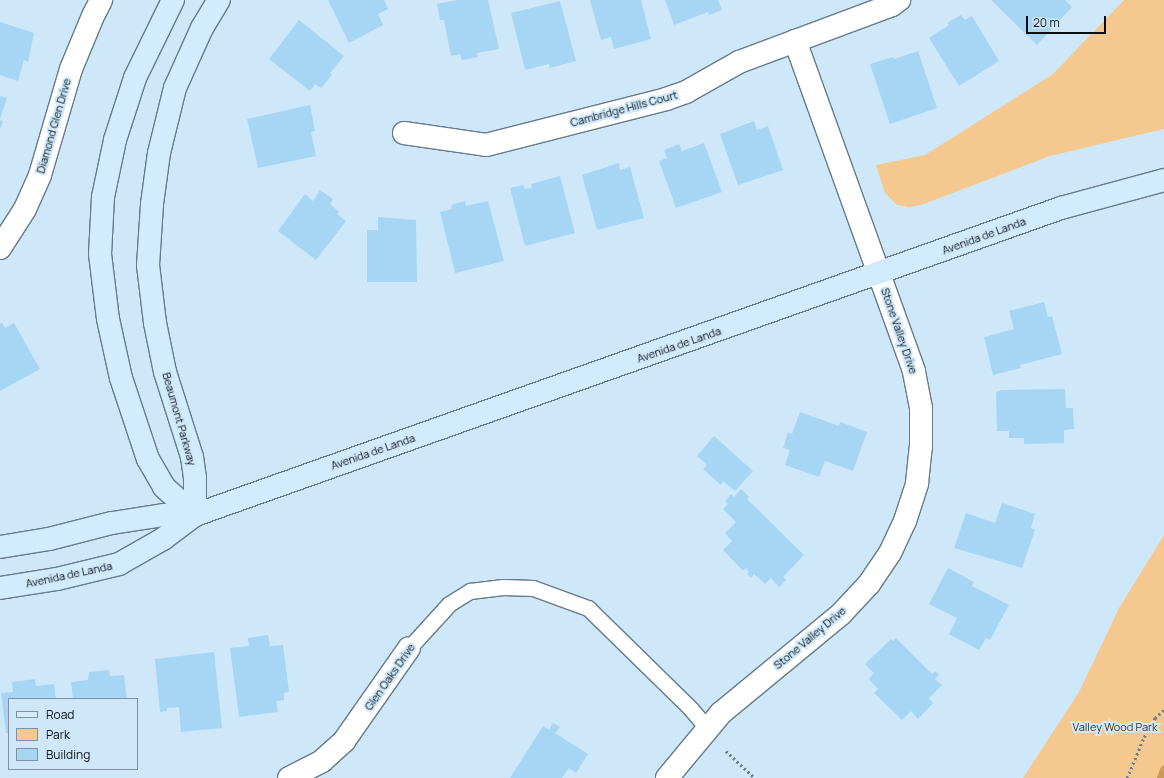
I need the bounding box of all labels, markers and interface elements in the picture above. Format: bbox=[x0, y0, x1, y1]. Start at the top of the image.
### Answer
scale bar bbox=[1028, 8, 1108, 34]
text: 20 m bbox=[1033, 14, 1060, 31]
street label: Diamond Glen Drive bbox=[34, 77, 74, 175]
street label: Cambridge Hills Court bbox=[569, 88, 679, 130]
street label: Avenida de Landa bbox=[940, 215, 1028, 257]
street label: Stone Valley Drive bbox=[878, 286, 920, 376]
street label: Avenida de Landa bbox=[635, 324, 723, 366]
street label: Beaumont Parkway bbox=[159, 371, 199, 467]
street label: Avenida de Landa bbox=[329, 431, 417, 473]
street label: Avenida de Landa bbox=[25, 559, 113, 591]
street label: Stone Valley Drive bbox=[771, 604, 849, 672]
street label: Glen Oaks Drive bbox=[362, 641, 418, 713]
legend bbox=[8, 698, 138, 770]
text: Road bbox=[46, 706, 74, 723]
park label: Valley Wood Park bbox=[1073, 720, 1157, 734]
text: Park bbox=[46, 726, 70, 743]
text: Building bbox=[46, 746, 90, 763]

